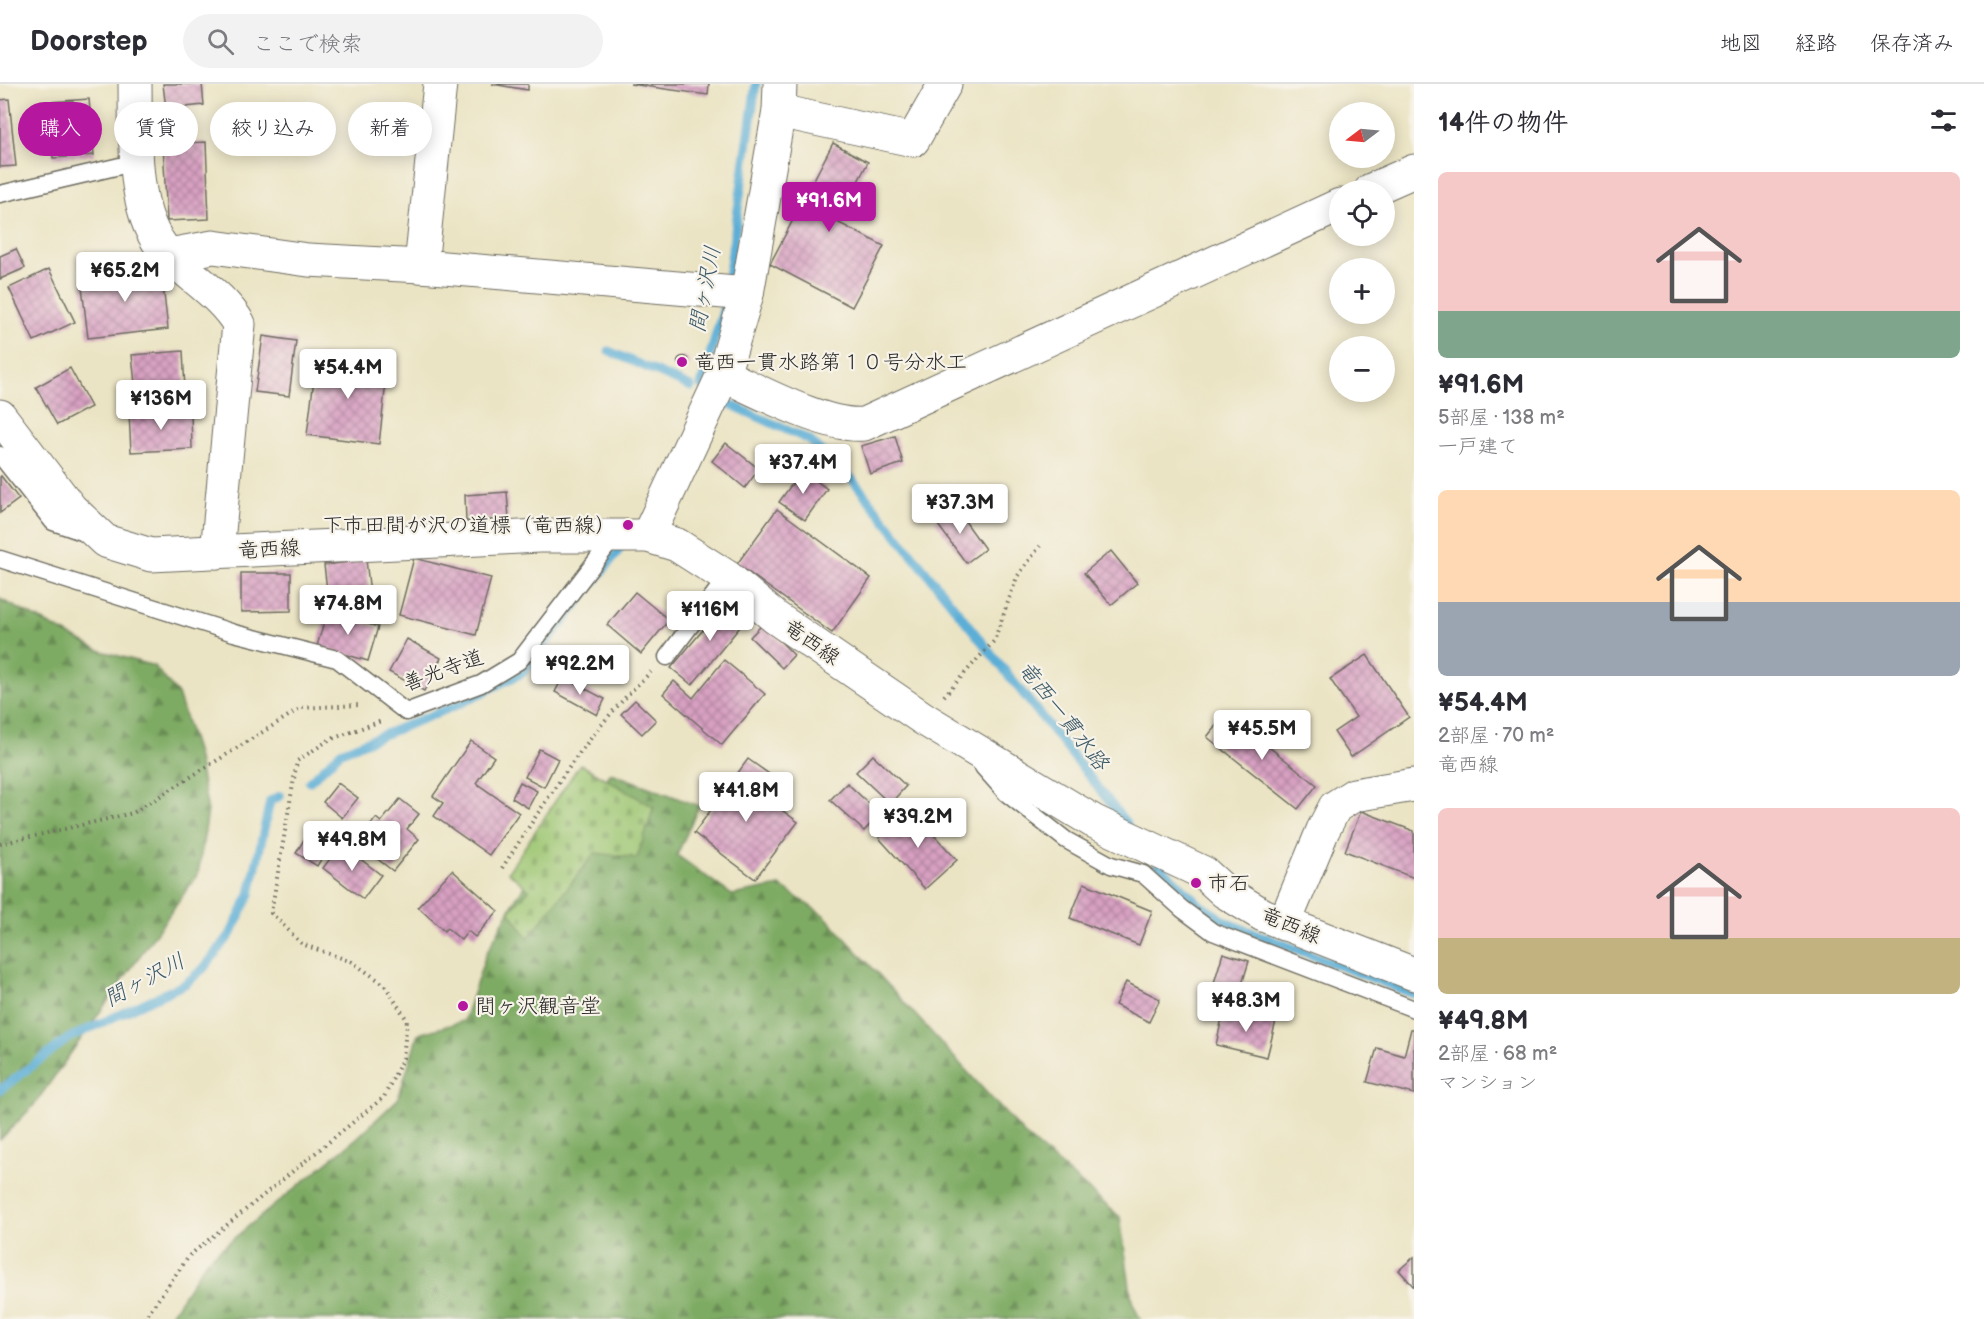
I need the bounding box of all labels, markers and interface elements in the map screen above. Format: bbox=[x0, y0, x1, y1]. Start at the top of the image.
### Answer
search box bbox=[183, 14, 603, 68]
text: Doorstep bbox=[30, 25, 147, 58]
icon: search bbox=[204, 25, 237, 58]
text: ここで検索 bbox=[252, 31, 362, 58]
text: 地図 bbox=[1720, 31, 1762, 56]
text: 経路 bbox=[1795, 31, 1837, 56]
text: 保存済み bbox=[1870, 31, 1954, 56]
chip: 購入 bbox=[18, 102, 102, 156]
chip: 賃貸 bbox=[114, 102, 198, 156]
chip: 絞り込み bbox=[210, 102, 336, 156]
chip: 新着 bbox=[348, 102, 432, 156]
north arrow bbox=[1329, 102, 1395, 168]
map controls bbox=[1329, 102, 1395, 402]
icon: filters bbox=[1927, 104, 1960, 137]
text: 14件の物件 bbox=[1438, 108, 1568, 139]
button: locate bbox=[1329, 180, 1395, 246]
pin: ¥91.6M bbox=[780, 182, 878, 233]
text: ¥91.6M bbox=[796, 189, 862, 213]
icon: home bbox=[1645, 211, 1753, 319]
water label: 間ヶ沢川 bbox=[684, 244, 727, 335]
pin: ¥65.2M bbox=[76, 252, 174, 303]
button: + bbox=[1329, 258, 1395, 324]
text: ¥65.2M bbox=[90, 259, 160, 283]
button: − bbox=[1329, 336, 1395, 402]
pin: ¥54.4M bbox=[299, 349, 397, 400]
place label: 竜西一貫水路第１０号分水工 bbox=[694, 350, 967, 375]
marker: 竜西一貫水路第１０号分水工 bbox=[675, 355, 689, 369]
text: ¥54.4M bbox=[313, 356, 383, 380]
text: ¥91.6M bbox=[1438, 370, 1524, 401]
pin: ¥136M bbox=[119, 380, 203, 431]
text: ¥136M bbox=[130, 387, 192, 411]
text: 5部屋 · 138 m² bbox=[1438, 406, 1565, 430]
text: 一戸建て bbox=[1438, 435, 1518, 459]
pin: ¥37.4M bbox=[754, 444, 852, 495]
text: ¥37.4M bbox=[769, 451, 837, 475]
pin: ¥37.3M bbox=[911, 484, 1009, 535]
text: ¥37.3M bbox=[926, 491, 994, 515]
place label: 下市田間が沢の道標（竜西線） bbox=[322, 513, 616, 538]
marker: 下市田間が沢の道標（竜西線） bbox=[621, 518, 635, 532]
icon: home bbox=[1645, 529, 1753, 637]
street label: 竜西線 bbox=[237, 535, 301, 564]
pin: ¥74.8M bbox=[299, 585, 397, 636]
pin: ¥116M bbox=[668, 591, 752, 642]
text: ¥74.8M bbox=[314, 592, 382, 616]
text: ¥116M bbox=[681, 598, 739, 622]
street label: 竜西線 bbox=[779, 614, 845, 671]
street label: 善光寺道 bbox=[399, 644, 487, 697]
pin: ¥92.2M bbox=[531, 645, 629, 696]
text: ¥92.2M bbox=[545, 652, 615, 676]
water label: 竜西一貫水路 bbox=[1012, 656, 1115, 778]
text: ¥54.4M bbox=[1438, 688, 1528, 719]
pin: ¥45.5M bbox=[1213, 710, 1311, 761]
text: ¥45.5M bbox=[1228, 717, 1296, 741]
text: 2部屋 · 70 m² bbox=[1438, 724, 1554, 748]
text: 竜西線 bbox=[1438, 753, 1498, 777]
pin: ¥41.8M bbox=[697, 772, 795, 823]
text: ¥41.8M bbox=[713, 779, 779, 803]
pin: ¥39.2M bbox=[869, 798, 967, 849]
text: ¥39.2M bbox=[883, 805, 953, 829]
pin: ¥49.8M bbox=[303, 821, 401, 872]
text: ¥49.8M bbox=[317, 828, 387, 852]
icon: home bbox=[1645, 847, 1753, 955]
place label: 市石 bbox=[1208, 871, 1250, 896]
marker: 市石 bbox=[1189, 876, 1203, 890]
street label: 竜西線 bbox=[1257, 902, 1325, 949]
water label: 間ヶ沢川 bbox=[100, 948, 190, 1013]
pin: ¥48.3M bbox=[1197, 982, 1295, 1033]
text: ¥48.3M bbox=[1211, 989, 1281, 1013]
place label: 間ヶ沢観音堂 bbox=[475, 994, 601, 1019]
marker: 間ヶ沢観音堂 bbox=[456, 999, 470, 1013]
text: ¥49.8M bbox=[1438, 1006, 1528, 1037]
text: 2部屋 · 68 m² bbox=[1438, 1042, 1557, 1066]
text: マンション bbox=[1438, 1071, 1537, 1095]

